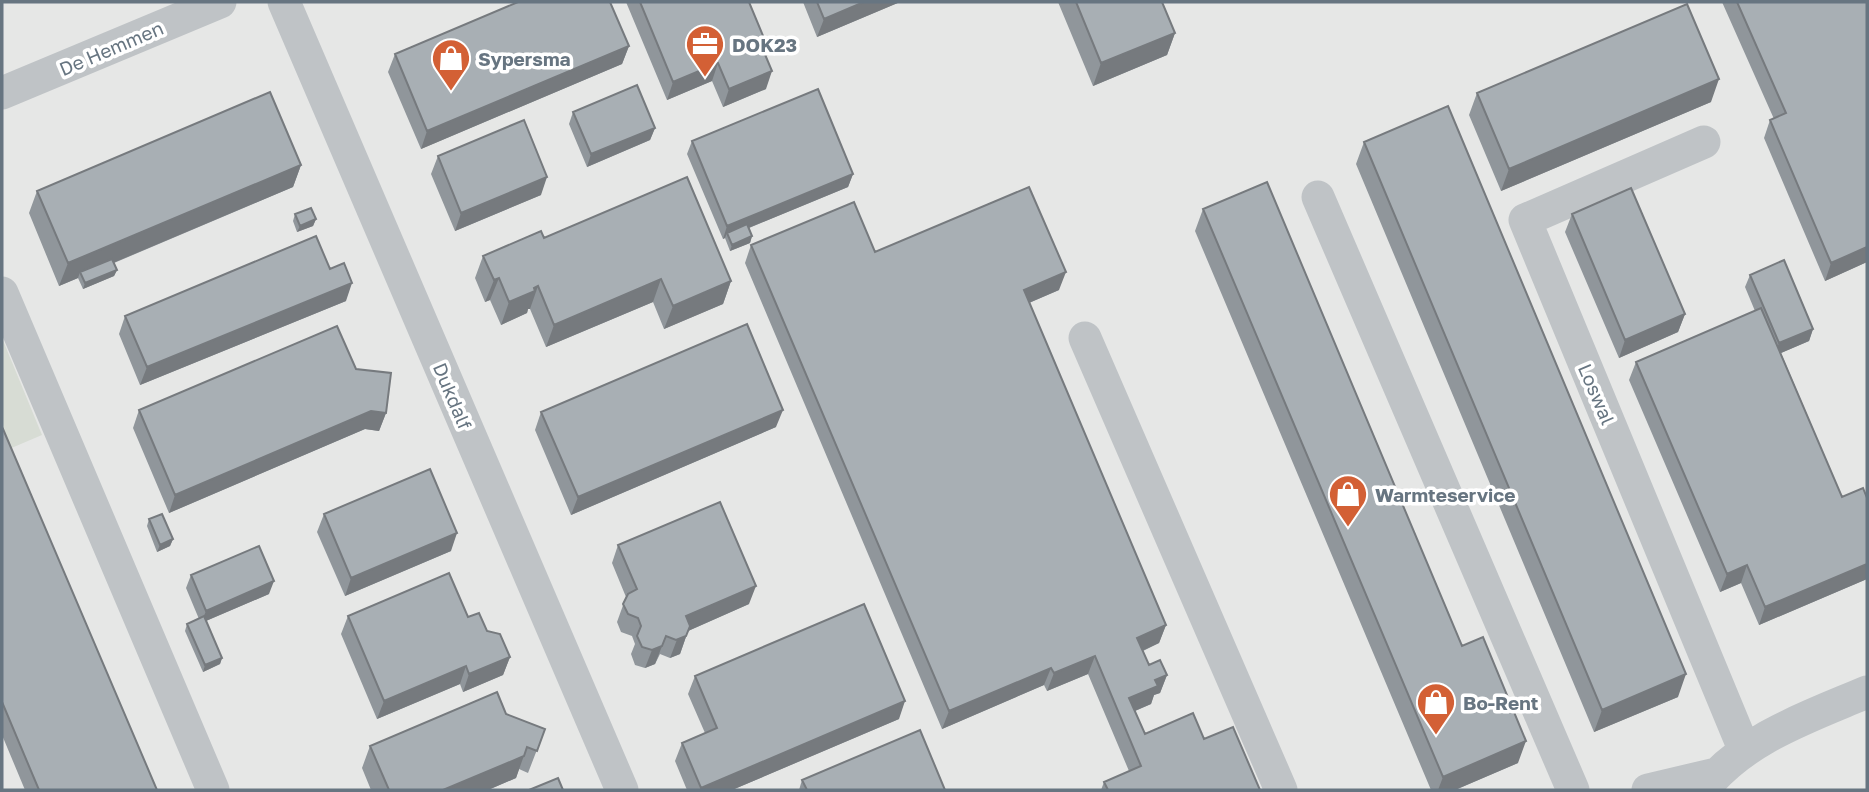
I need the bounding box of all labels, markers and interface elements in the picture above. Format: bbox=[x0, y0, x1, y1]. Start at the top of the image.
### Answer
street label: De Hemmen bbox=[55, 16, 167, 80]
office icon: DOK23 bbox=[684, 23, 726, 78]
place label: DOK23 bbox=[732, 33, 797, 56]
shop icon: Sypersma bbox=[430, 37, 472, 92]
place label: Sypersma bbox=[478, 47, 571, 70]
street label: Dukdalf bbox=[429, 359, 477, 433]
street label: Loswal bbox=[1574, 360, 1620, 428]
shop icon: Warmteservice bbox=[1327, 473, 1369, 528]
place label: Warmteservice bbox=[1375, 483, 1515, 506]
shop icon: Bo-Rent bbox=[1415, 681, 1457, 736]
place label: Bo-Rent bbox=[1463, 691, 1539, 714]

